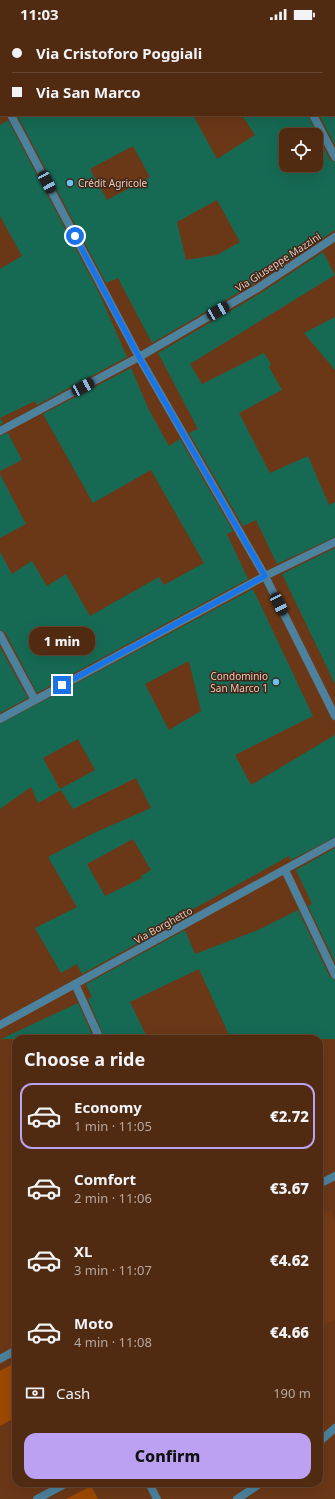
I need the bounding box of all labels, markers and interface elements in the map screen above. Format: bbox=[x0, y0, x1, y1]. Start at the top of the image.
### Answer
text: 11:03 bbox=[20, 4, 59, 24]
text: Via Cristoforo Poggiali bbox=[36, 43, 202, 63]
text: Via San Marco bbox=[36, 82, 141, 102]
map controls bbox=[279, 128, 323, 172]
button: locate bbox=[279, 128, 323, 172]
car bbox=[36, 169, 58, 195]
place label: Crédit Agricole bbox=[78, 176, 148, 190]
marker: Crédit Agricole bbox=[65, 178, 75, 188]
route start bbox=[66, 227, 84, 245]
street label: Via Giuseppe Mazzini bbox=[233, 229, 323, 295]
car bbox=[205, 300, 231, 322]
car bbox=[70, 376, 96, 398]
car bbox=[268, 591, 290, 617]
callout: 1 min bbox=[29, 627, 95, 655]
text: 1 min bbox=[44, 632, 80, 650]
place label: Condominio San Marco 1 bbox=[210, 669, 268, 695]
route end bbox=[53, 676, 71, 694]
marker: Condominio San Marco 1 bbox=[271, 677, 281, 687]
street label: Via Borghetto bbox=[131, 903, 195, 947]
text: Choose a ride bbox=[24, 1047, 145, 1071]
text: Economy bbox=[74, 1097, 142, 1117]
icon: car bbox=[26, 1098, 62, 1134]
text: €2.72 bbox=[270, 1106, 309, 1126]
text: 1 min · 11:05 bbox=[74, 1117, 152, 1135]
text: Comfort bbox=[74, 1169, 136, 1189]
icon: car bbox=[26, 1170, 62, 1206]
text: €3.67 bbox=[270, 1178, 309, 1198]
text: 2 min · 11:06 bbox=[74, 1189, 152, 1207]
text: XL bbox=[74, 1241, 92, 1261]
icon: car bbox=[26, 1242, 62, 1278]
text: €4.62 bbox=[270, 1250, 309, 1270]
text: 3 min · 11:07 bbox=[74, 1261, 152, 1279]
text: Moto bbox=[74, 1313, 113, 1333]
icon: car bbox=[26, 1314, 62, 1350]
text: €4.66 bbox=[270, 1322, 309, 1342]
text: 4 min · 11:08 bbox=[74, 1333, 152, 1351]
icon: cash bbox=[24, 1382, 46, 1404]
text: Cash bbox=[56, 1383, 90, 1403]
text: 190 m bbox=[273, 1384, 311, 1402]
button: Confirm bbox=[24, 1433, 311, 1479]

